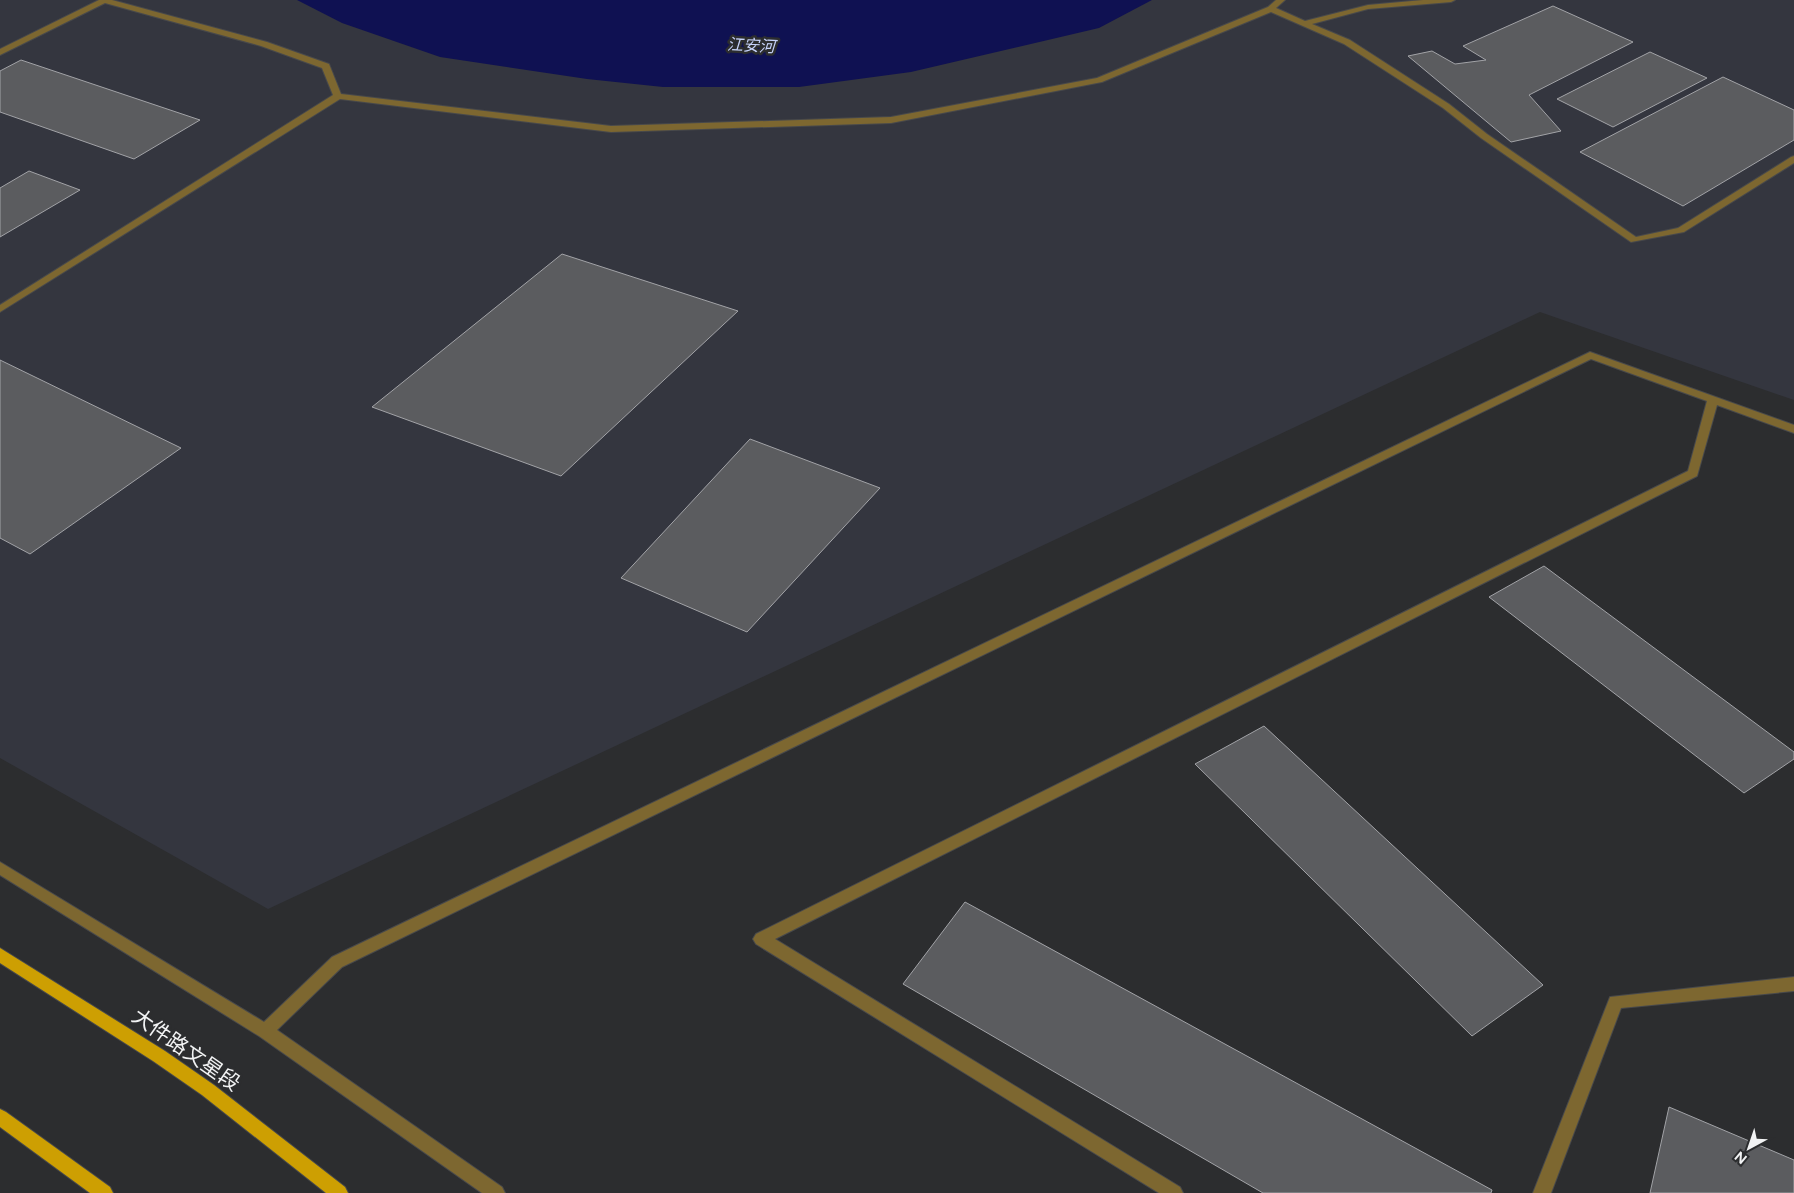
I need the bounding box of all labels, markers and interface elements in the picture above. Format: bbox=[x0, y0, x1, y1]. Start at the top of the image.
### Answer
water label: 江安河 bbox=[727, 35, 778, 56]
street label: 大件路文星段 bbox=[128, 1003, 245, 1096]
north arrow bbox=[1724, 1123, 1774, 1173]
text: N bbox=[1731, 1148, 1751, 1168]

